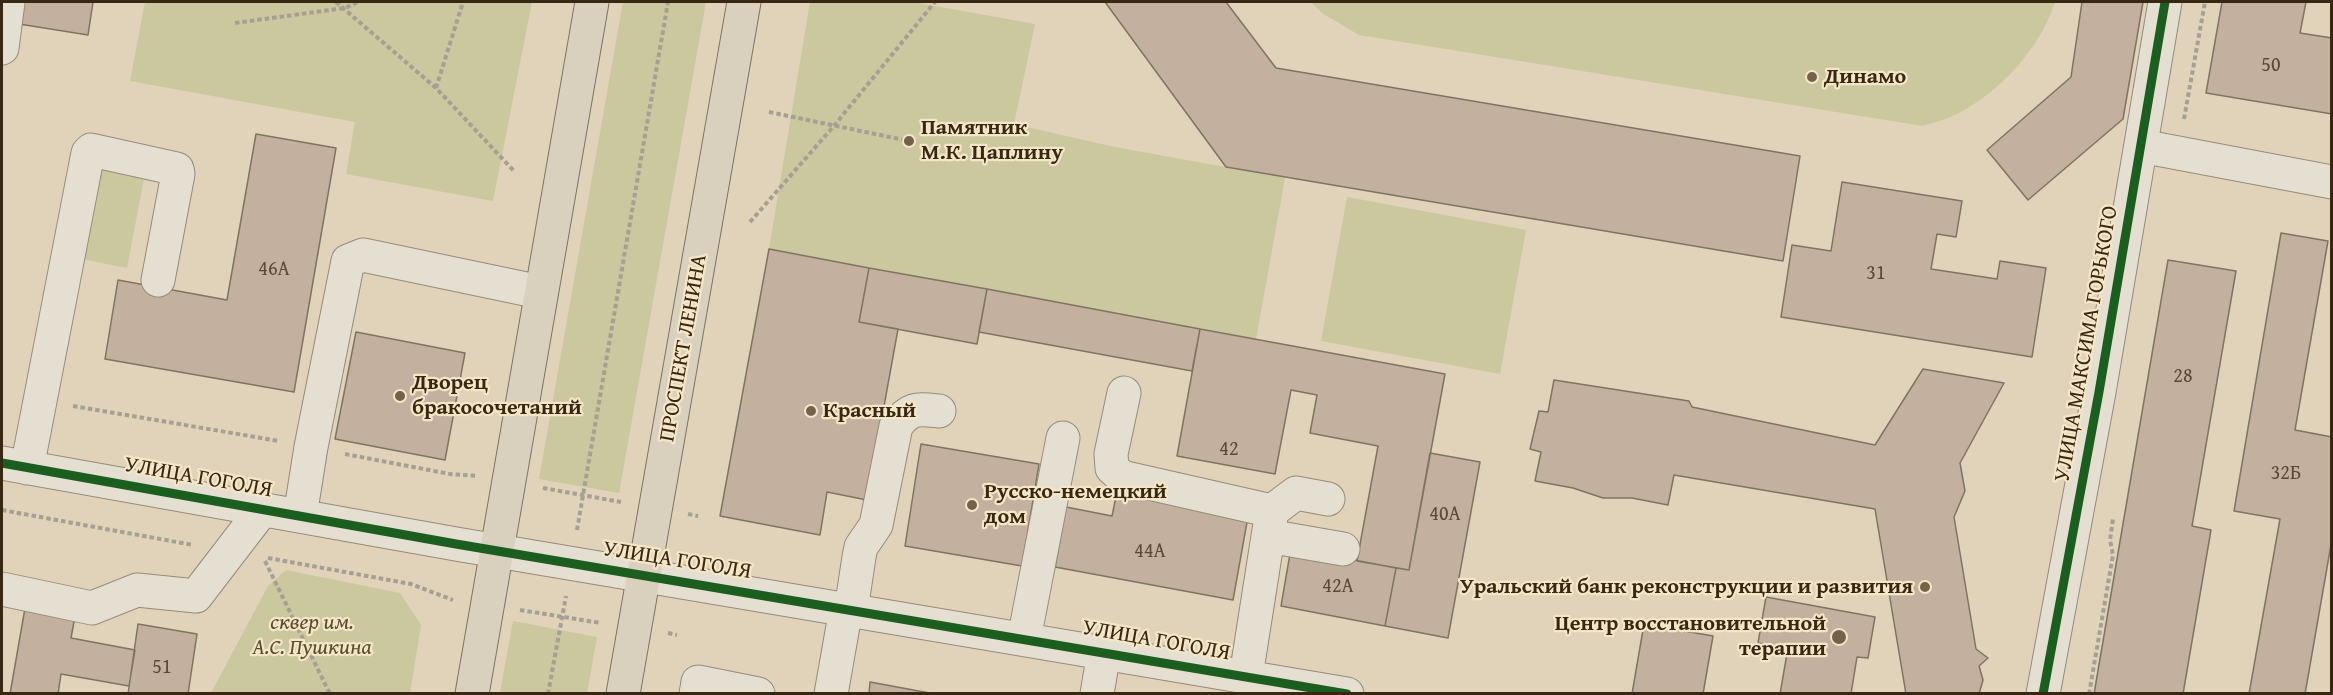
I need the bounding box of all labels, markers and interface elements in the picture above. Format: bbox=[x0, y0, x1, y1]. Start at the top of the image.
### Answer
house number: 50 bbox=[2261, 54, 2281, 78]
place label: Динамо bbox=[1824, 64, 1906, 90]
marker: Динамо bbox=[1805, 70, 1819, 84]
place label: Памятник М.К. Цаплину bbox=[921, 115, 1063, 166]
marker: Памятник М.К. Цаплину bbox=[902, 134, 916, 148]
street label: УЛИЦА МАКСИМА ГОРЬКОГО bbox=[2050, 204, 2124, 484]
street label: ПРОСПЕКТ ЛЕНИНА bbox=[655, 252, 713, 444]
house number: 46А bbox=[258, 258, 290, 282]
house number: 31 bbox=[1866, 262, 1886, 286]
house number: 28 bbox=[2173, 365, 2193, 389]
place label: Дворец бракосочетаний bbox=[412, 370, 582, 422]
marker: Дворец бракосочетаний bbox=[393, 389, 407, 403]
place label: Красный bbox=[823, 398, 916, 424]
marker: Красный bbox=[804, 404, 818, 418]
house number: 42 bbox=[1219, 438, 1239, 462]
street label: УЛИЦА ГОГОЛЯ bbox=[122, 452, 274, 504]
house number: 32Б bbox=[2271, 462, 2301, 486]
place label: Русско-немецкий дом bbox=[984, 479, 1167, 530]
marker: Русско-немецкий дом bbox=[965, 498, 979, 512]
house number: 40А bbox=[1429, 503, 1461, 527]
street label: УЛИЦА ГОГОЛЯ bbox=[601, 536, 753, 586]
house number: 44А bbox=[1134, 540, 1166, 564]
place label: Уральский банк реконструкции и развития bbox=[1460, 574, 1913, 600]
house number: 42А bbox=[1322, 575, 1354, 599]
marker: Уральский банк реконструкции и развития bbox=[1918, 580, 1932, 594]
park label: сквер им. А.С. Пушкина bbox=[252, 610, 372, 662]
place label: Центр восстановительной терапии bbox=[1555, 611, 1826, 662]
street label: УЛИЦА ГОГОЛЯ bbox=[1080, 615, 1232, 667]
marker: Центр восстановительной терапии bbox=[1830, 628, 1848, 646]
house number: 51 bbox=[152, 656, 172, 680]

